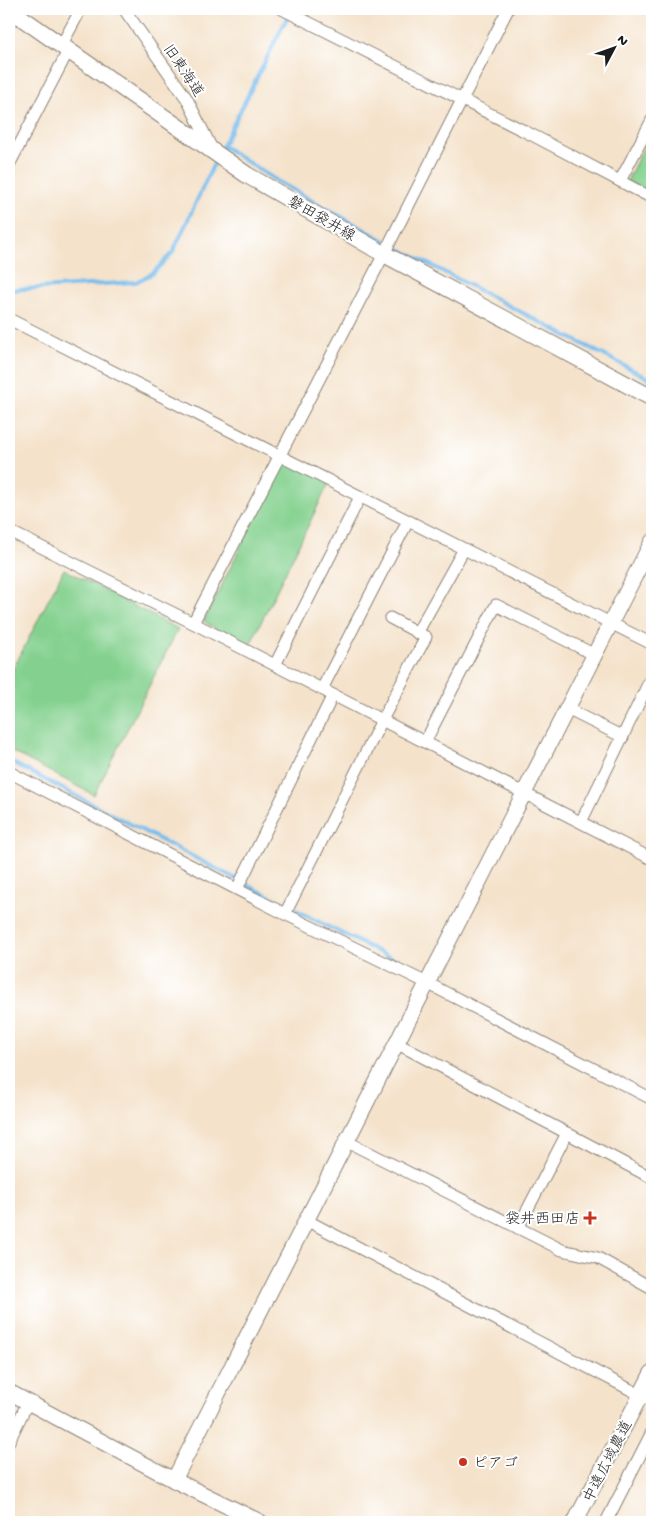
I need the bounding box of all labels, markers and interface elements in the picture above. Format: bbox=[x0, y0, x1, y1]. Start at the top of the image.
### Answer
north arrow bbox=[588, 22, 638, 72]
text: N bbox=[613, 32, 631, 50]
street label: 旧東海道 bbox=[158, 41, 207, 101]
street label: 磐田袋井線 bbox=[284, 192, 358, 246]
place label: 袋井西田店 bbox=[505, 1210, 580, 1229]
marker: 袋井西田店 bbox=[584, 1212, 596, 1224]
street label: 中遠広域農道 bbox=[579, 1417, 637, 1506]
place label: ピアゴ bbox=[473, 1455, 518, 1473]
marker: ピアゴ bbox=[457, 1456, 469, 1468]

